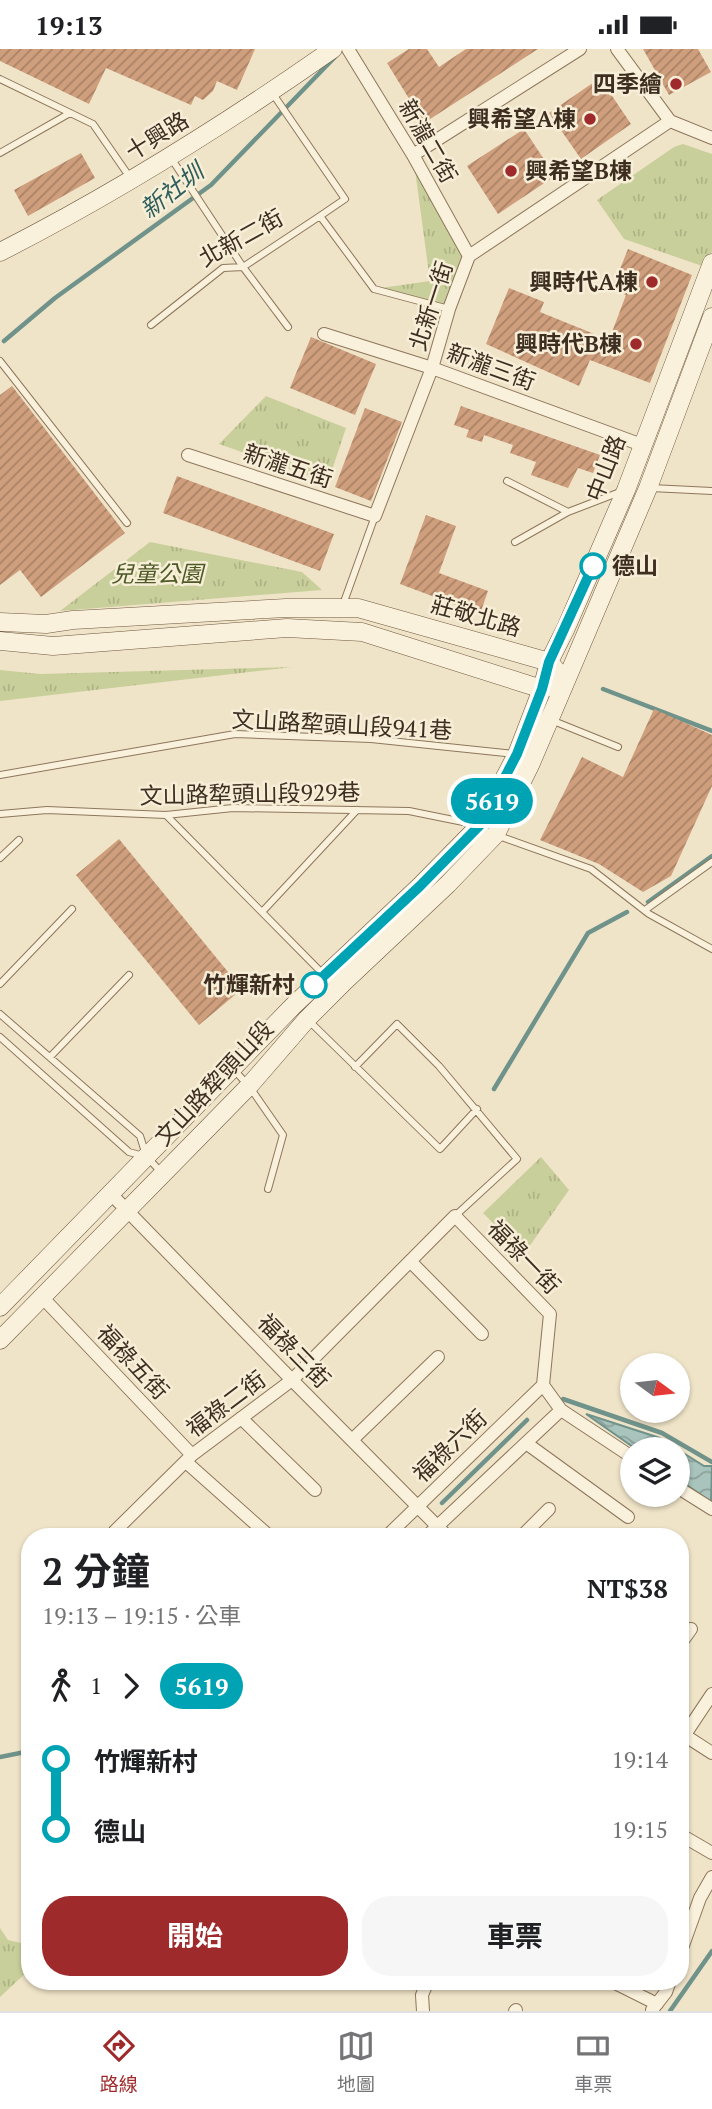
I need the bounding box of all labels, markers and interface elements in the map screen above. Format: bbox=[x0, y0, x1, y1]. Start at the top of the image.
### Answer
text: 19:13 bbox=[35, 8, 103, 42]
place label: 四季繪 bbox=[593, 68, 662, 99]
marker: 四季繪 bbox=[668, 76, 684, 92]
street label: 新瀧二街 bbox=[392, 93, 465, 188]
place label: 興希望A棟 bbox=[467, 103, 576, 134]
street label: 十興路 bbox=[119, 104, 194, 167]
marker: 興希望A棟 bbox=[582, 111, 598, 127]
water label: 新社圳 bbox=[133, 154, 212, 225]
place label: 興希望B棟 bbox=[525, 155, 632, 186]
marker: 興希望B棟 bbox=[503, 163, 519, 179]
street label: 北新二街 bbox=[193, 202, 289, 273]
street label: 北新一街 bbox=[402, 257, 459, 354]
place label: 興時代A棟 bbox=[529, 266, 638, 297]
marker: 興時代A棟 bbox=[644, 274, 660, 290]
place label: 興時代B棟 bbox=[515, 328, 622, 359]
street label: 新瀧三街 bbox=[443, 336, 540, 397]
marker: 興時代B棟 bbox=[628, 336, 644, 352]
street label: 中山路 bbox=[579, 430, 632, 506]
street label: 新瀧五街 bbox=[240, 437, 337, 494]
place label: 德山 bbox=[612, 550, 658, 581]
marker: 德山 bbox=[580, 553, 606, 579]
park label: 兒童公園 bbox=[111, 558, 206, 589]
street label: 莊敬北路 bbox=[428, 588, 525, 643]
street label: 文山路犂頭山段941巷 bbox=[231, 703, 453, 746]
street label: 文山路犂頭山段929巷 bbox=[139, 776, 361, 811]
line badge: 5619 bbox=[443, 778, 541, 824]
text: 5619 bbox=[465, 785, 519, 817]
place label: 竹輝新村 bbox=[203, 969, 295, 1000]
marker: 竹輝新村 bbox=[301, 972, 327, 998]
street label: 文山路犂頭山段 bbox=[147, 1013, 280, 1152]
street label: 福祿一街 bbox=[481, 1213, 567, 1301]
street label: 福祿三街 bbox=[251, 1307, 337, 1395]
street label: 福祿五街 bbox=[91, 1317, 176, 1406]
north arrow bbox=[620, 1353, 690, 1423]
map controls bbox=[620, 1353, 690, 1507]
street label: 福祿二街 bbox=[180, 1364, 272, 1444]
street label: 福祿六街 bbox=[406, 1403, 494, 1489]
button: layers bbox=[620, 1437, 690, 1507]
text: 2 分鐘 bbox=[42, 1546, 150, 1596]
text: NT$38 bbox=[587, 1571, 668, 1605]
text: 19:13 – 19:15 · 公車 bbox=[42, 1600, 242, 1631]
icon: walk bbox=[42, 1667, 80, 1705]
icon: forward bbox=[112, 1667, 150, 1705]
text: 1 bbox=[90, 1670, 102, 1701]
text: 5619 bbox=[174, 1670, 229, 1702]
text: 竹輝新村 bbox=[94, 1744, 198, 1778]
text: 19:14 bbox=[611, 1744, 668, 1775]
text: 德山 bbox=[94, 1814, 146, 1848]
text: 19:15 bbox=[611, 1814, 668, 1845]
button: 開始 bbox=[42, 1896, 348, 1976]
button: 車票 bbox=[362, 1896, 668, 1976]
tab: 路線 bbox=[100, 2027, 138, 2096]
tab: 地圖 bbox=[337, 2027, 375, 2096]
tab: 車票 bbox=[574, 2027, 612, 2096]

